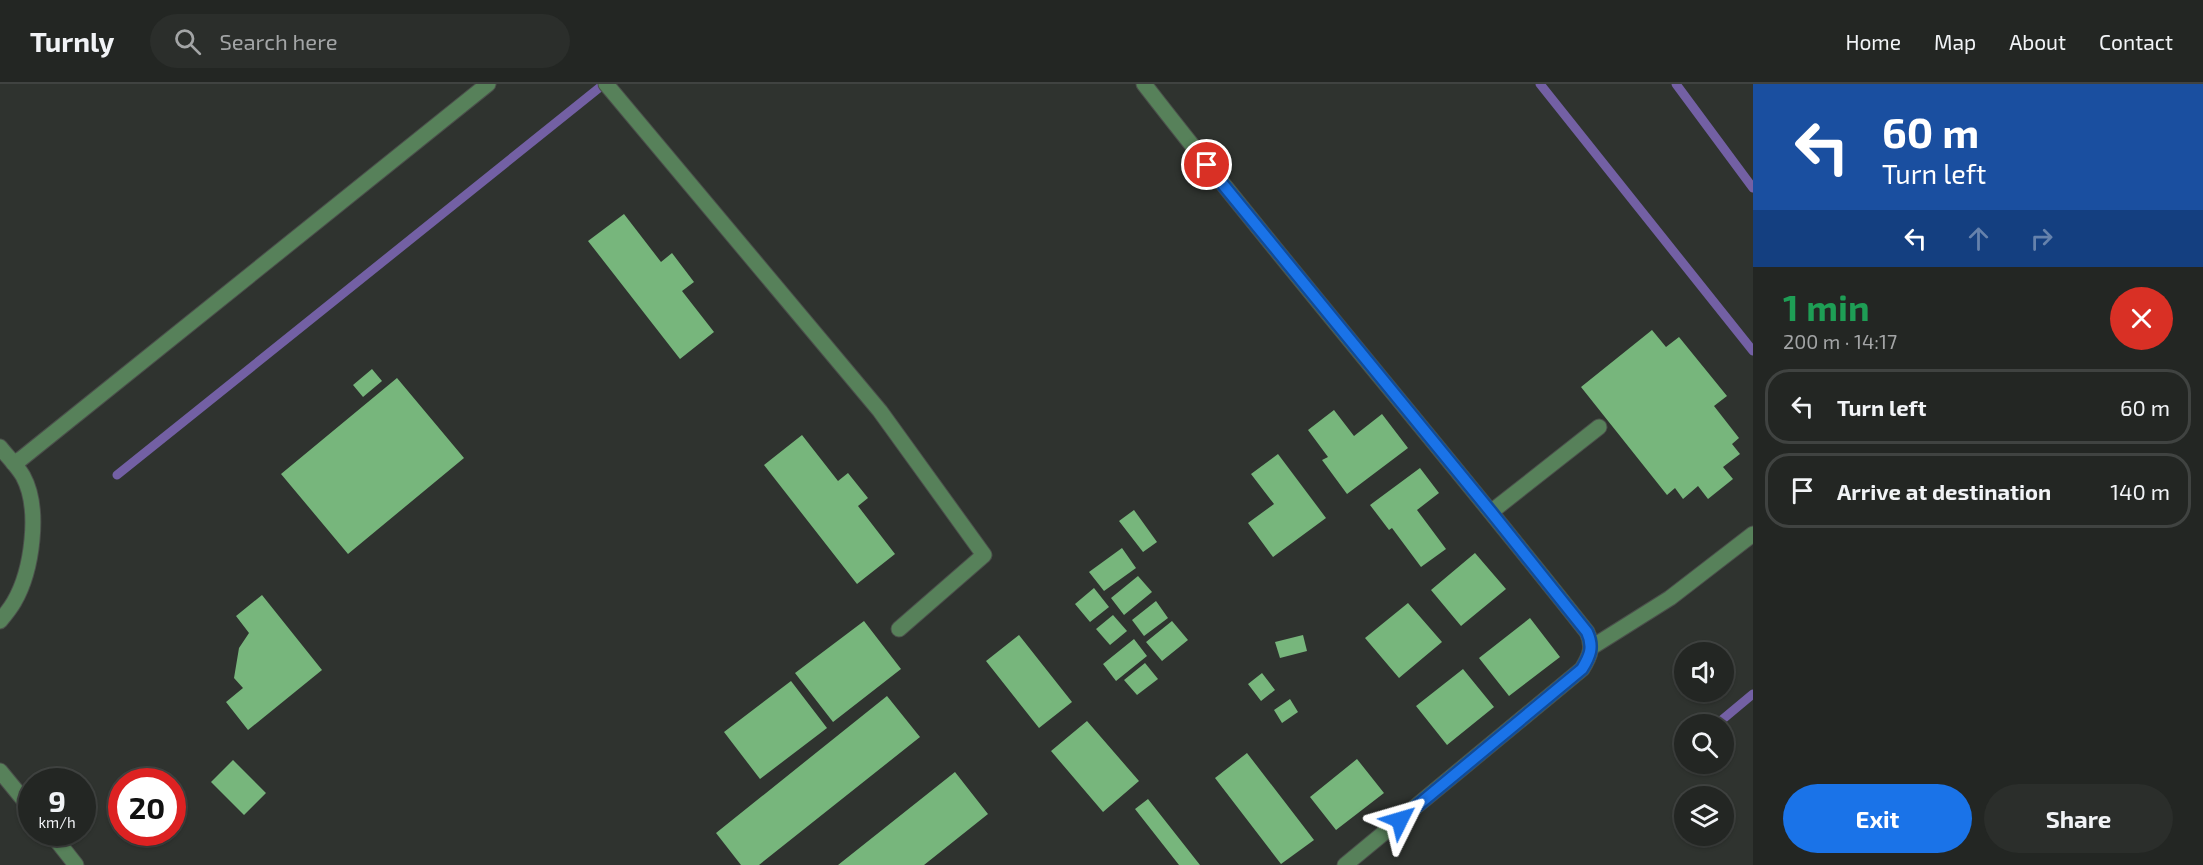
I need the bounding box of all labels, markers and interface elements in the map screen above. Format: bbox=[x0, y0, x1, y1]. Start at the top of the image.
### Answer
search box bbox=[150, 14, 570, 68]
text: Turnly bbox=[30, 24, 114, 58]
icon: search bbox=[171, 25, 204, 58]
text: Search here bbox=[219, 28, 338, 54]
text: Home bbox=[1845, 29, 1901, 54]
text: Map bbox=[1934, 29, 1976, 54]
text: About bbox=[2009, 29, 2066, 54]
text: Contact bbox=[2099, 29, 2173, 54]
text: 60 m bbox=[1882, 106, 1979, 156]
icon: left bbox=[1783, 108, 1861, 186]
pin bbox=[1181, 139, 1232, 190]
icon: arrive bbox=[1190, 148, 1223, 181]
text: Turn left bbox=[1882, 157, 1986, 189]
icon: left bbox=[1899, 222, 1932, 255]
icon: ahead bbox=[1962, 222, 1995, 255]
icon: right bbox=[2025, 222, 2058, 255]
text: 1 min bbox=[1783, 285, 1870, 328]
button: close bbox=[2110, 287, 2173, 350]
text: 200 m · 14:17 bbox=[1783, 329, 1897, 353]
icon: left bbox=[1786, 390, 1819, 423]
text: Turn left bbox=[1837, 394, 1926, 420]
text: 60 m bbox=[2120, 394, 2170, 420]
icon: arrive bbox=[1786, 474, 1819, 507]
text: Arrive at destination bbox=[1837, 478, 2051, 504]
text: 140 m bbox=[2110, 478, 2170, 504]
map controls bbox=[1674, 642, 1734, 846]
button: sound bbox=[1674, 642, 1734, 702]
button: search bbox=[1674, 714, 1734, 774]
speed limit sign: 20 bbox=[108, 768, 186, 846]
text: 9 bbox=[48, 782, 66, 818]
button: Exit bbox=[1783, 784, 1972, 853]
button: Share bbox=[1984, 784, 2173, 853]
button: layers bbox=[1674, 786, 1734, 846]
position arrow bbox=[1368, 788, 1432, 852]
text: km/h bbox=[38, 813, 76, 831]

